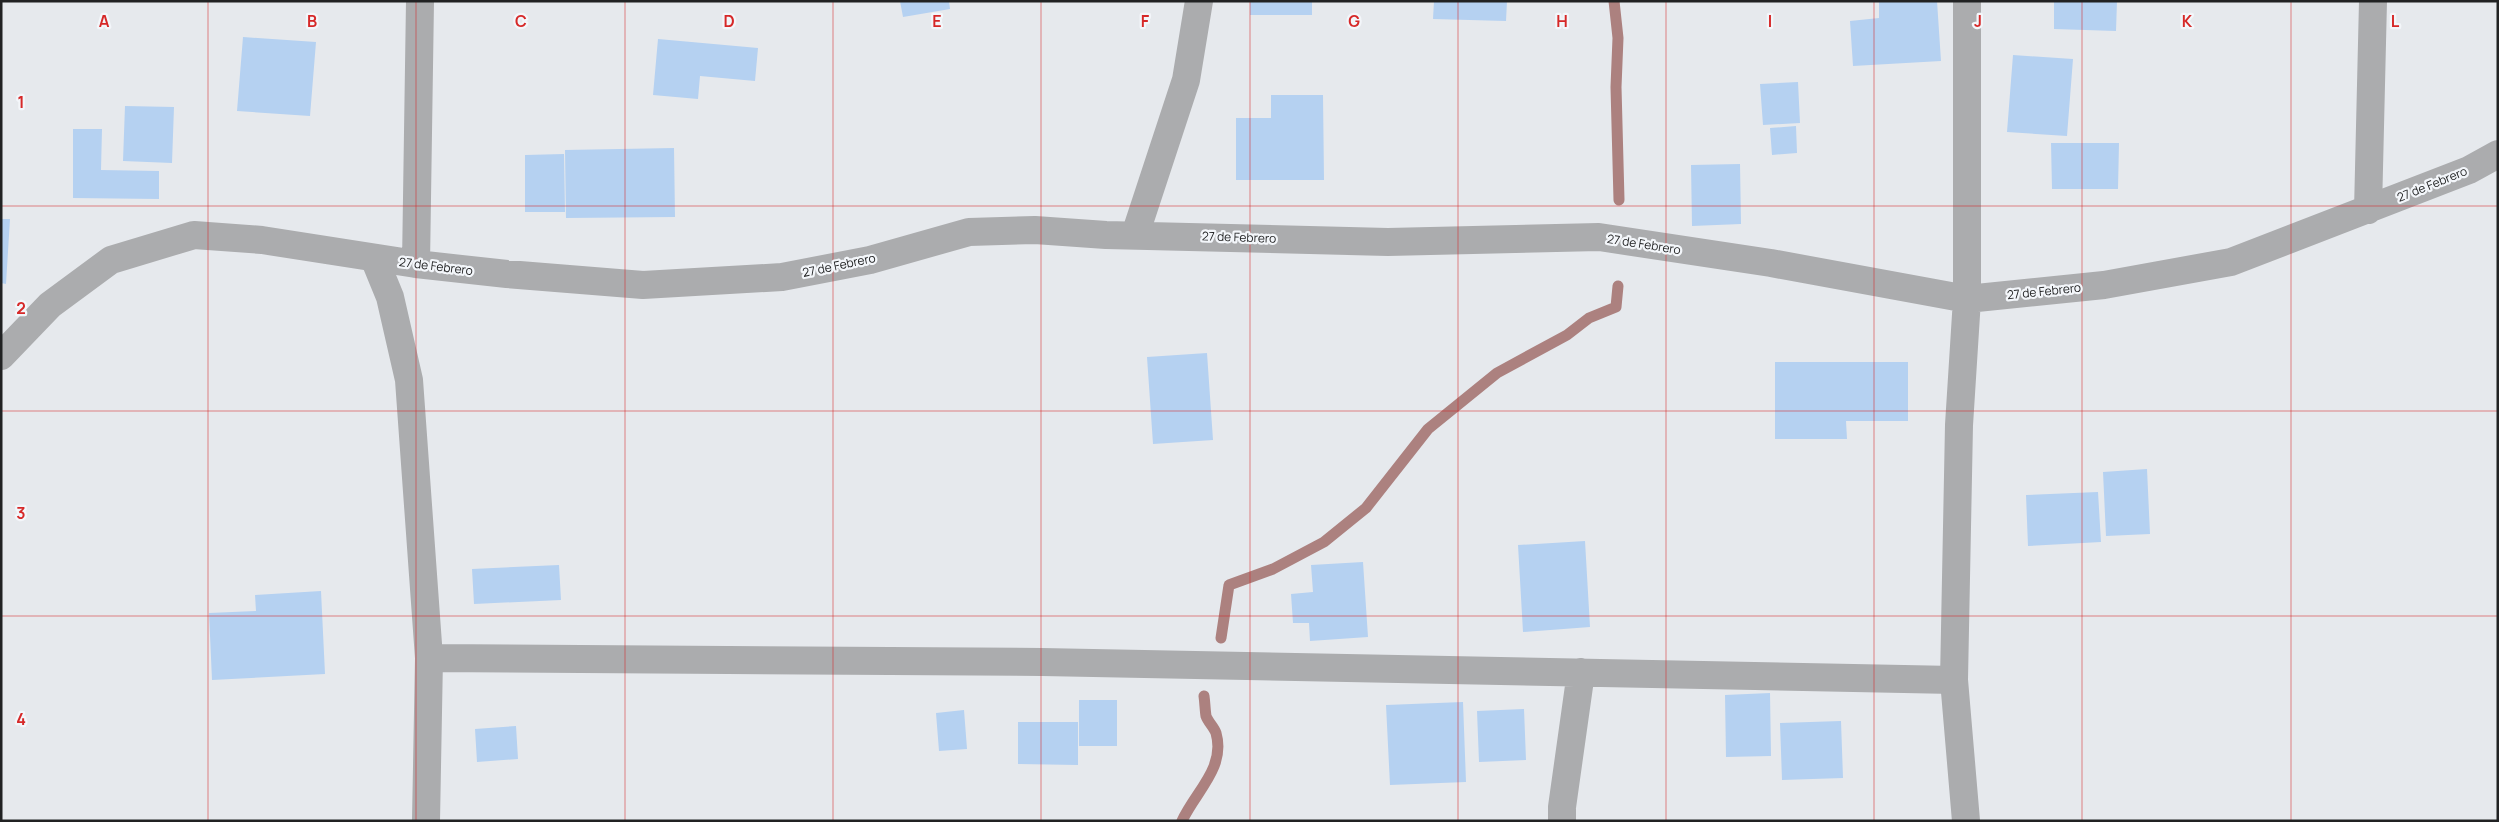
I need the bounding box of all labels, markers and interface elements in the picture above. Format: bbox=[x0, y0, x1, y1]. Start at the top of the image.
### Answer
text: A bbox=[99, 10, 110, 32]
text: B bbox=[307, 10, 317, 32]
text: C bbox=[515, 10, 527, 32]
text: D bbox=[723, 10, 735, 32]
text: E bbox=[932, 10, 942, 32]
text: F bbox=[1141, 10, 1150, 32]
text: G bbox=[1348, 10, 1360, 32]
text: H bbox=[1556, 10, 1568, 32]
text: I bbox=[1768, 10, 1772, 32]
text: J bbox=[1974, 10, 1982, 32]
text: K bbox=[2182, 10, 2193, 32]
text: L bbox=[2391, 10, 2400, 32]
text: 1 bbox=[17, 91, 25, 113]
street label: 27 de Febrero bbox=[2394, 162, 2470, 206]
street label: 27 de Febrero bbox=[1202, 227, 1276, 247]
street label: 27 de Febrero bbox=[1606, 230, 1682, 258]
street label: 27 de Febrero bbox=[801, 249, 877, 281]
street label: 27 de Febrero bbox=[398, 253, 474, 279]
street label: 27 de Febrero bbox=[2006, 279, 2082, 303]
text: 2 bbox=[16, 297, 26, 319]
text: 3 bbox=[16, 502, 26, 524]
text: 4 bbox=[16, 708, 26, 730]

